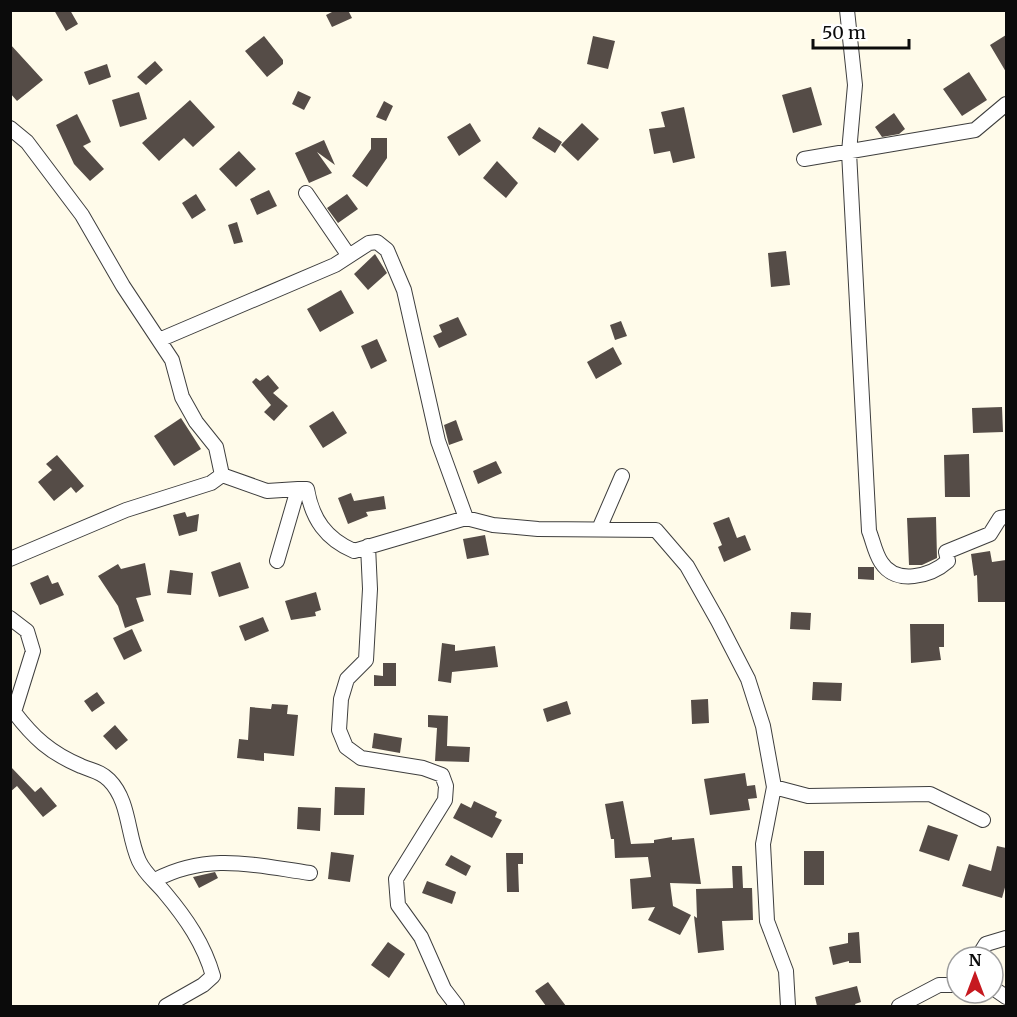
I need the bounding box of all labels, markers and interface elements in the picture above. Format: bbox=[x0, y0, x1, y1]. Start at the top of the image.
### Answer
scale bar bbox=[813, 12, 909, 50]
text: 50 m bbox=[822, 21, 866, 44]
north arrow bbox=[945, 945, 1005, 1005]
text: N bbox=[969, 950, 982, 970]

